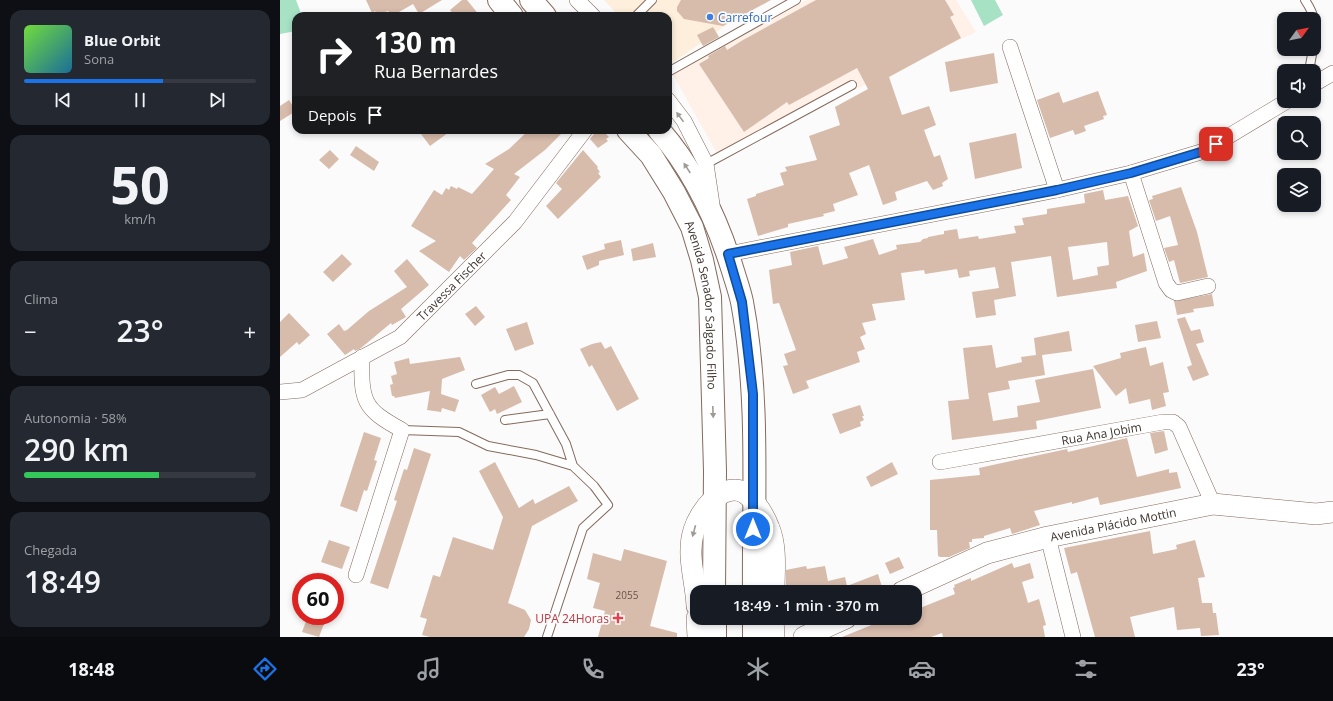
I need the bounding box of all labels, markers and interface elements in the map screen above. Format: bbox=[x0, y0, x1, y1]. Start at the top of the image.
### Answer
place label: Carrefour bbox=[718, 9, 772, 26]
marker: Carrefour bbox=[705, 12, 715, 22]
north arrow bbox=[1277, 12, 1321, 56]
map controls bbox=[1277, 12, 1321, 212]
text: 130 m bbox=[374, 23, 457, 61]
icon: right bbox=[308, 28, 360, 80]
text: Blue Orbit bbox=[84, 30, 161, 50]
text: Sona bbox=[84, 50, 114, 68]
text: Rua Bernardes bbox=[374, 59, 498, 83]
button: sound bbox=[1277, 64, 1321, 108]
icon: previous bbox=[52, 89, 74, 111]
icon: pause bbox=[129, 89, 151, 111]
icon: next bbox=[206, 89, 228, 111]
icon: arrive bbox=[364, 104, 386, 126]
text: Depois bbox=[308, 105, 356, 125]
one-way arrow bbox=[676, 111, 684, 122]
button: search bbox=[1277, 116, 1321, 160]
pin bbox=[1199, 127, 1233, 161]
icon: arrive bbox=[1205, 133, 1227, 155]
text: 50 bbox=[110, 148, 170, 219]
one-way arrow bbox=[683, 162, 690, 174]
button: layers bbox=[1277, 168, 1321, 212]
text: km/h bbox=[124, 210, 156, 228]
street label: Avenida Senador Salgado Filho bbox=[681, 217, 721, 390]
street label: Travessa Fischer bbox=[413, 247, 490, 324]
text: Clima bbox=[24, 290, 58, 308]
text: 23° bbox=[116, 310, 164, 351]
text: − bbox=[24, 316, 37, 346]
text: + bbox=[243, 316, 256, 346]
one-way arrow bbox=[710, 406, 716, 419]
text: Autonomia · 58% bbox=[24, 409, 127, 427]
street label: Rua Ana Jobim bbox=[1060, 418, 1143, 449]
text: 290 km bbox=[24, 429, 129, 470]
street label: Avenida Plácido Mottin bbox=[1049, 503, 1178, 545]
position arrow bbox=[732, 508, 774, 550]
one-way arrow bbox=[691, 525, 697, 537]
text: Chegada bbox=[24, 541, 77, 559]
text: 18:49 bbox=[24, 561, 101, 602]
speed limit sign: 60 bbox=[292, 573, 344, 625]
house number: 2055 bbox=[616, 588, 639, 602]
text: 18:49 · 1 min · 370 m bbox=[733, 595, 879, 615]
place label: UPA 24Horas bbox=[535, 610, 609, 627]
marker: UPA 24Horas bbox=[612, 612, 624, 624]
icon: directions bbox=[251, 655, 279, 683]
icon: music bbox=[415, 655, 443, 683]
icon: phone bbox=[579, 655, 607, 683]
icon: climate bbox=[744, 655, 772, 683]
icon: car bbox=[908, 655, 936, 683]
icon: filters bbox=[1072, 655, 1100, 683]
text: 18:48 bbox=[68, 657, 114, 681]
text: 23° bbox=[1237, 657, 1265, 681]

